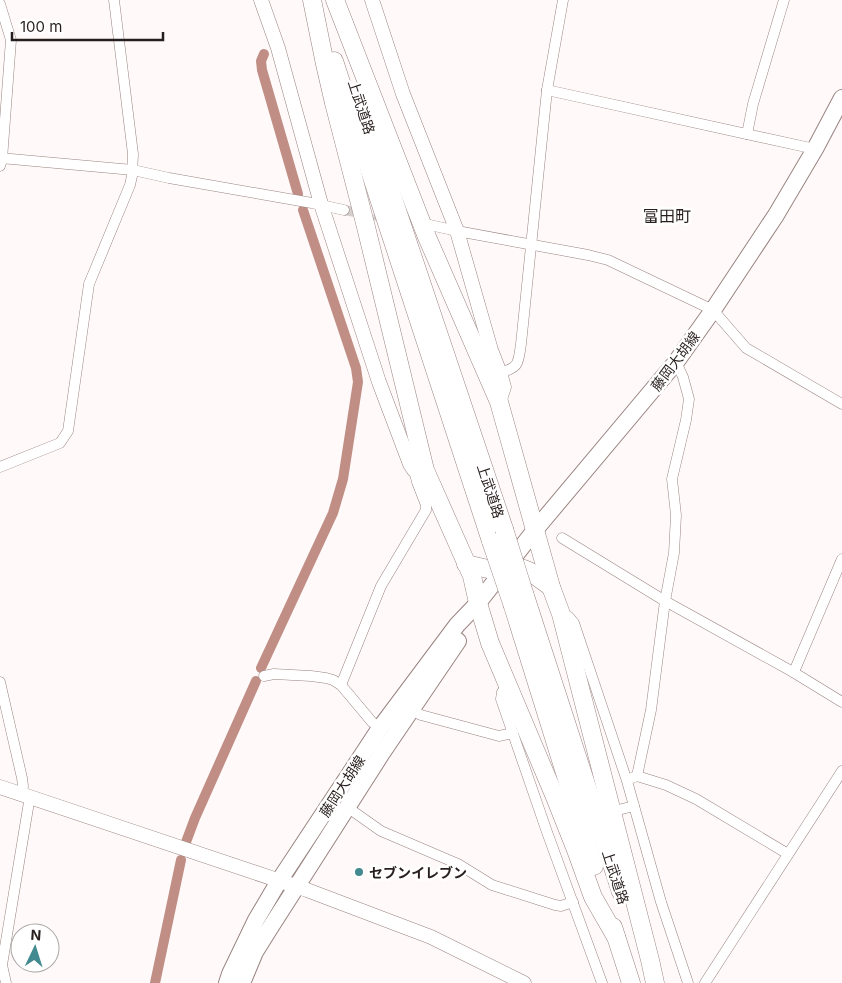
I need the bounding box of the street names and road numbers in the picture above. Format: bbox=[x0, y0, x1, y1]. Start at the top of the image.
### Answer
street label: 上武道路 bbox=[345, 78, 379, 136]
street label: 藤岡大胡線 bbox=[647, 328, 703, 394]
street label: 上武道路 bbox=[474, 462, 508, 520]
street label: 藤岡大胡線 bbox=[316, 752, 368, 820]
street label: 上武道路 bbox=[599, 848, 633, 906]

